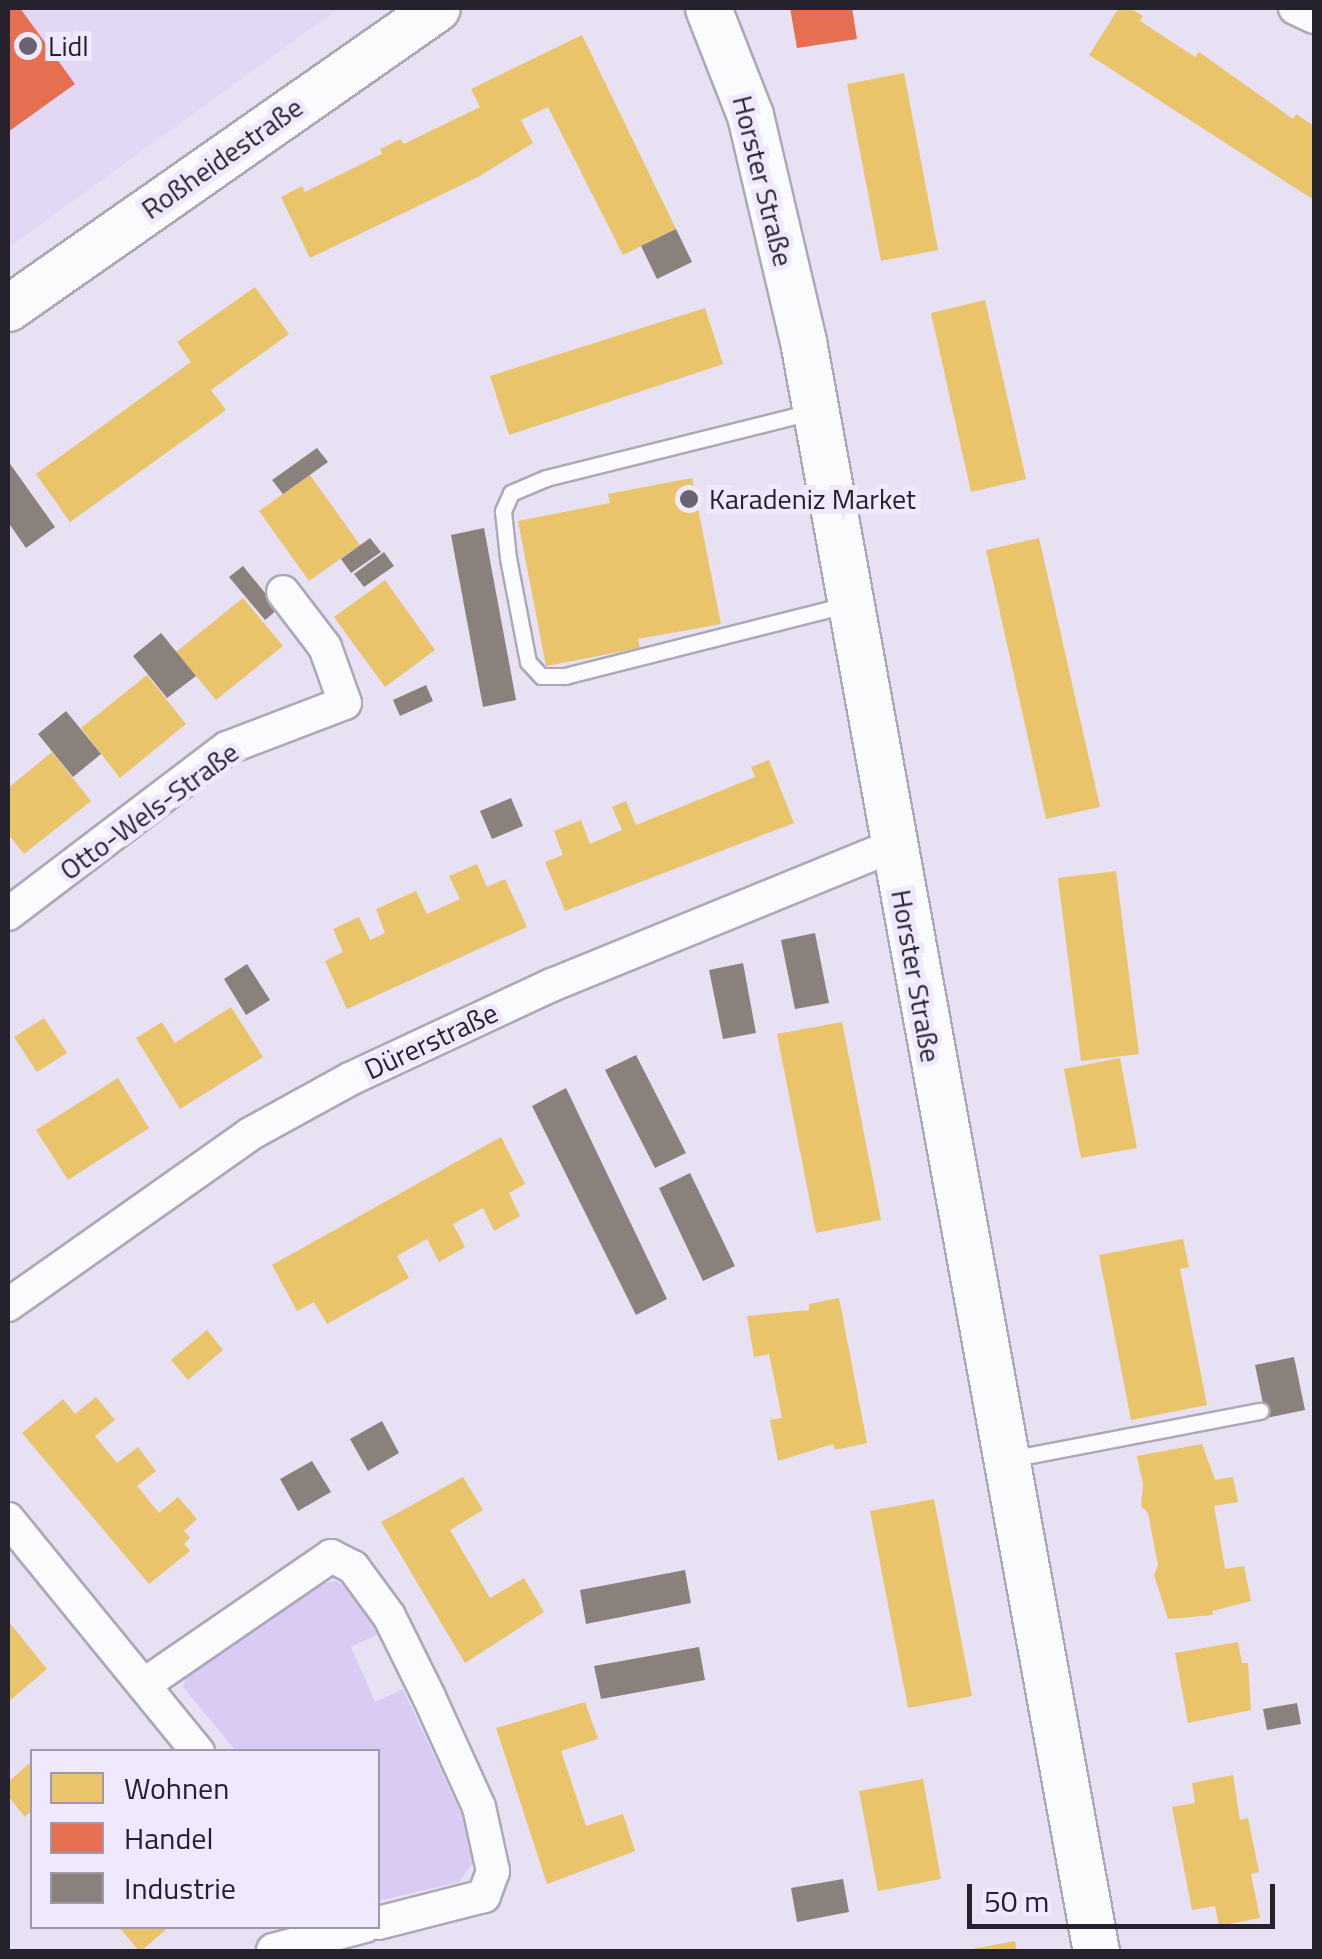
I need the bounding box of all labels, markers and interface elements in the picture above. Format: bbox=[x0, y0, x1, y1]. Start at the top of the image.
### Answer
place label: Lidl bbox=[48, 29, 89, 63]
marker: Lidl bbox=[17, 35, 39, 57]
street label: Roßheidestraße bbox=[135, 90, 309, 226]
street label: Horster Straße bbox=[726, 92, 800, 270]
place label: Karadeniz Market bbox=[709, 482, 916, 516]
marker: Karadeniz Market bbox=[678, 488, 700, 510]
street label: Otto-Wels-Straße bbox=[53, 735, 245, 887]
street label: Horster Straße bbox=[884, 887, 948, 1065]
street label: Dürerstraße bbox=[359, 996, 503, 1086]
legend bbox=[30, 1749, 380, 1929]
text: Wohnen bbox=[124, 1765, 229, 1811]
text: Handel bbox=[124, 1815, 213, 1861]
scale bar bbox=[972, 1864, 1280, 1926]
text: Industrie bbox=[124, 1865, 236, 1911]
text: 50 m bbox=[984, 1878, 1049, 1924]

